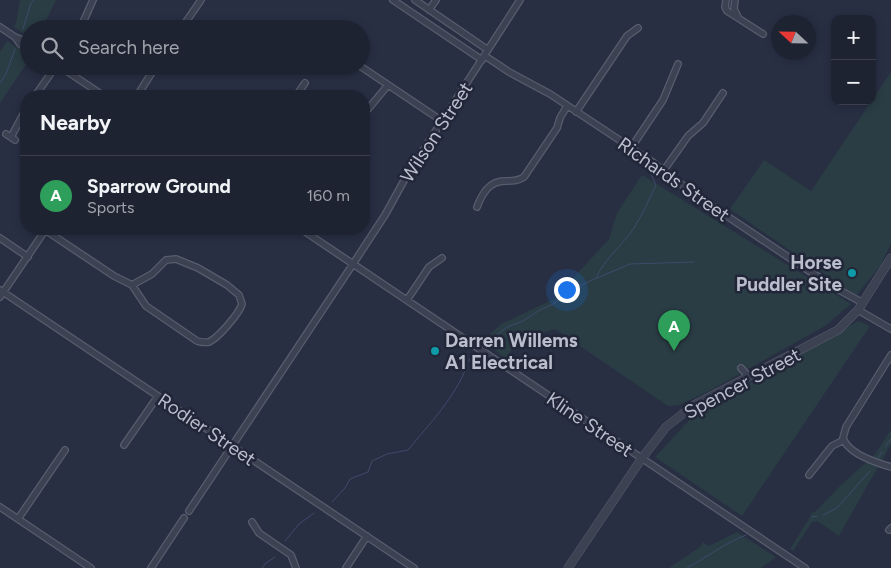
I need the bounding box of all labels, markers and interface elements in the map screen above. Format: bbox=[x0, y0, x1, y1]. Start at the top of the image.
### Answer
north arrow bbox=[771, 15, 816, 60]
map controls bbox=[831, 15, 876, 105]
button: + bbox=[831, 15, 876, 60]
search box bbox=[20, 20, 370, 75]
icon: search bbox=[38, 34, 66, 62]
text: Search here bbox=[78, 36, 180, 59]
button: − bbox=[831, 60, 876, 105]
street label: Wilson Street bbox=[395, 78, 477, 187]
text: Nearby bbox=[40, 110, 111, 135]
street label: Richards Street bbox=[613, 132, 734, 226]
text: Sparrow Ground bbox=[87, 175, 231, 198]
text: A bbox=[50, 186, 62, 205]
text: 160 m bbox=[307, 186, 350, 205]
text: Sports bbox=[87, 198, 134, 217]
place label: Horse Puddler Site bbox=[736, 251, 842, 296]
marker: Horse Puddler Site bbox=[846, 267, 858, 279]
your location bbox=[554, 277, 580, 303]
pin: A bbox=[658, 310, 690, 351]
place label: Darren Willems A1 Electrical bbox=[445, 329, 578, 374]
street label: Spencer Street bbox=[680, 343, 805, 424]
marker: Darren Willems A1 Electrical bbox=[429, 345, 441, 357]
street label: Kline Street bbox=[542, 387, 637, 462]
street label: Rodier Street bbox=[153, 388, 260, 471]

